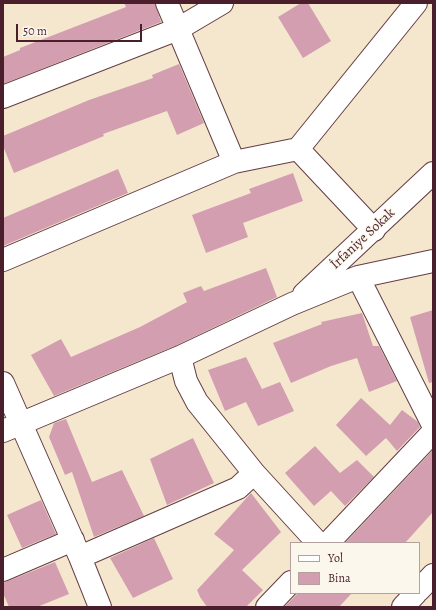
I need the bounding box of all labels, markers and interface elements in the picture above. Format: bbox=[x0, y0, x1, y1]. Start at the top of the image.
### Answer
scale bar bbox=[18, 16, 144, 42]
text: 50 m bbox=[23, 23, 47, 39]
street label: İrfaniye Sokak bbox=[327, 205, 399, 273]
legend bbox=[290, 542, 420, 594]
text: Yol bbox=[328, 550, 343, 566]
text: Bina bbox=[328, 570, 351, 586]

